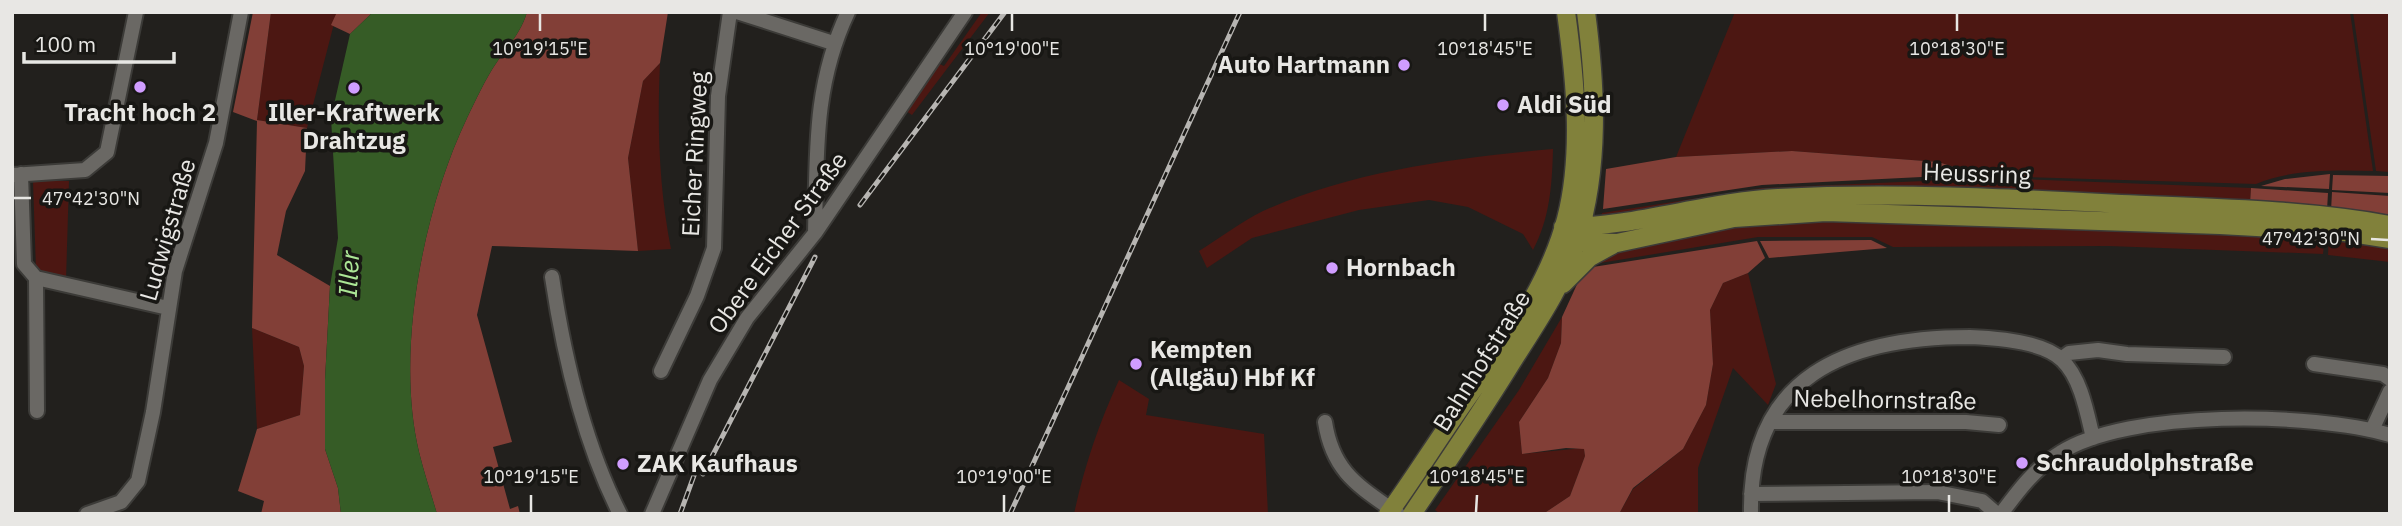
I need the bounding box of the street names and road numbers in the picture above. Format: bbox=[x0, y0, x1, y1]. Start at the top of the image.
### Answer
street label: Eicher Ringweg bbox=[674, 70, 714, 237]
street label: Obere Eicher Straße bbox=[700, 145, 854, 340]
street label: Ludwigstraße bbox=[131, 155, 203, 305]
street label: Heussring bbox=[1922, 155, 2032, 191]
street label: Bahnhofstraße bbox=[1425, 284, 1537, 437]
street label: Nebelhornstraße bbox=[1793, 381, 1977, 417]

